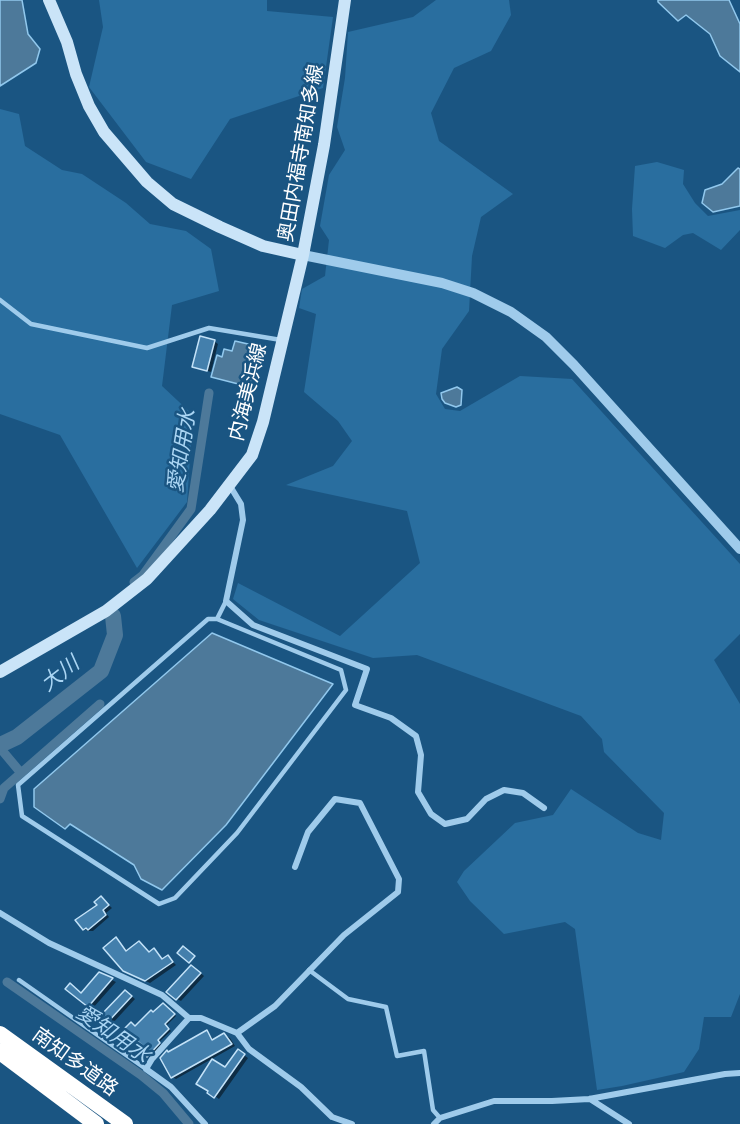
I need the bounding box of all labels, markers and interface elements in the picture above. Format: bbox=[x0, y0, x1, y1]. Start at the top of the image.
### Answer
street label: 奥田内福寺南知多線 bbox=[274, 62, 328, 244]
street label: 内海美浜線 bbox=[224, 341, 272, 443]
water label: 愛知用水 bbox=[163, 408, 201, 494]
water label: 大川 bbox=[36, 651, 84, 697]
water label: 愛知用水 bbox=[71, 1000, 155, 1068]
street label: 南知多道路 bbox=[27, 1023, 123, 1101]

